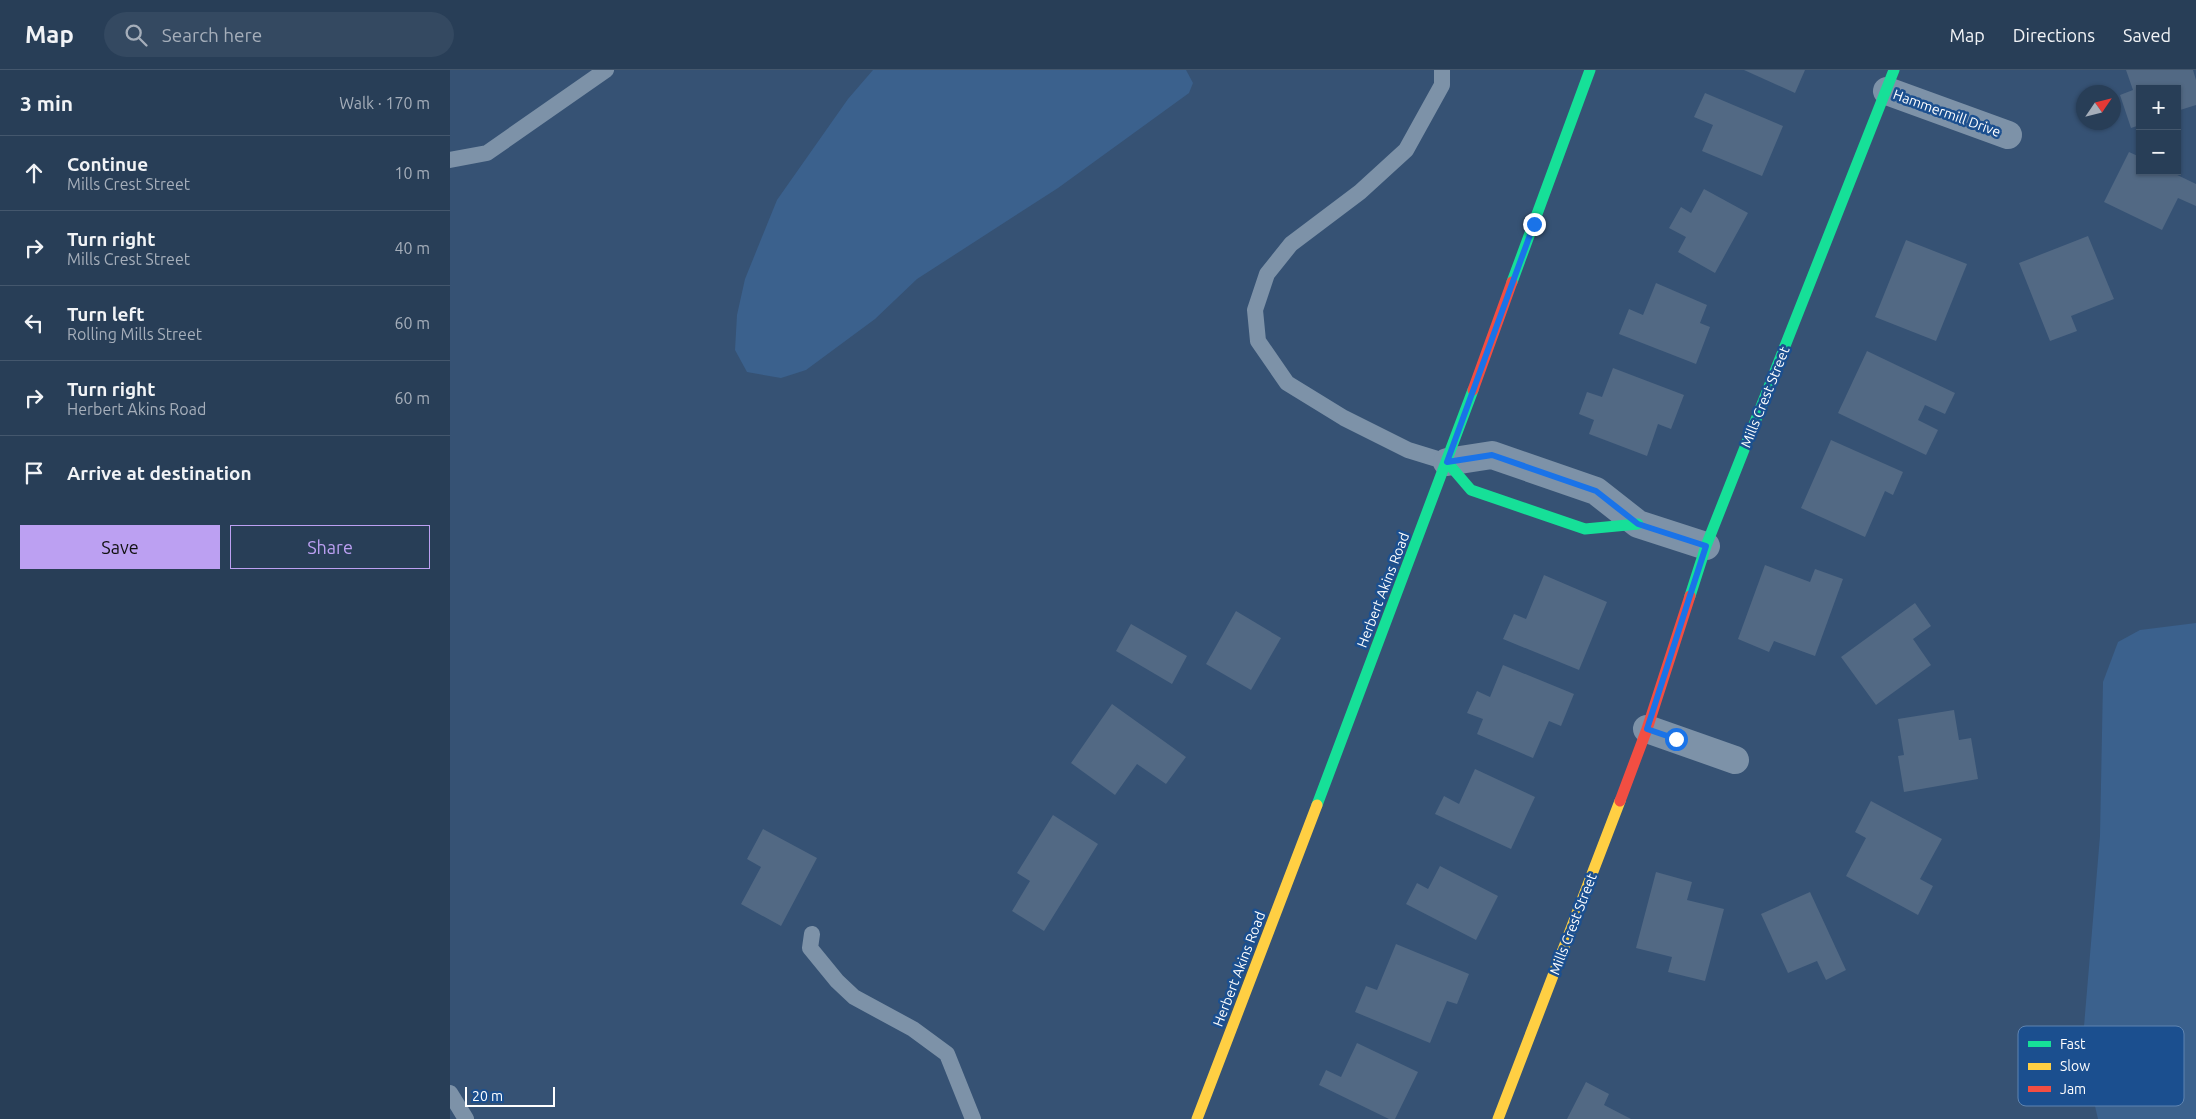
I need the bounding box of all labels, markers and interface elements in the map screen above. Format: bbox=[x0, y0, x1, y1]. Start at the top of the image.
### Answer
search box bbox=[104, 12, 454, 57]
text: Map bbox=[25, 21, 74, 48]
icon: search bbox=[122, 21, 150, 49]
text: Search here bbox=[162, 24, 262, 46]
text: Map bbox=[1949, 25, 1985, 45]
text: Directions bbox=[2013, 25, 2095, 45]
text: Saved bbox=[2123, 25, 2171, 45]
north arrow bbox=[2076, 85, 2121, 130]
map controls bbox=[2136, 85, 2181, 175]
button: + bbox=[2136, 85, 2181, 130]
street label: Hammermill Drive bbox=[1891, 86, 2003, 140]
text: 3 min bbox=[20, 91, 73, 115]
text: Walk · 170 m bbox=[339, 94, 430, 112]
button: − bbox=[2136, 130, 2181, 175]
text: Continue bbox=[67, 153, 148, 175]
icon: ahead bbox=[20, 159, 48, 187]
text: 10 m bbox=[394, 164, 430, 182]
text: Mills Crest Street bbox=[67, 175, 190, 193]
route end bbox=[1523, 213, 1546, 236]
text: Turn right bbox=[67, 228, 155, 250]
icon: right bbox=[20, 234, 48, 262]
text: 40 m bbox=[394, 239, 430, 257]
text: Mills Crest Street bbox=[67, 250, 190, 268]
text: Turn left bbox=[67, 303, 145, 325]
icon: left bbox=[20, 309, 48, 337]
text: 60 m bbox=[394, 314, 430, 332]
text: Rolling Mills Street bbox=[67, 325, 202, 343]
street label: Mills Crest Street bbox=[1737, 344, 1793, 450]
text: Turn right bbox=[67, 378, 155, 400]
icon: right bbox=[20, 384, 48, 412]
text: 60 m bbox=[394, 389, 430, 407]
text: Herbert Akins Road bbox=[67, 400, 206, 418]
icon: arrive bbox=[20, 459, 48, 487]
text: Arrive at destination bbox=[67, 462, 252, 484]
button: Save bbox=[20, 525, 220, 569]
button: Share bbox=[230, 525, 430, 569]
street label: Herbert Akins Road bbox=[1354, 530, 1412, 650]
route start bbox=[1665, 728, 1688, 751]
street label: Mills Crest Street bbox=[1546, 870, 1600, 977]
street label: Herbert Akins Road bbox=[1210, 909, 1268, 1029]
legend bbox=[2018, 1026, 2184, 1106]
text: Fast bbox=[2060, 1036, 2086, 1052]
text: Slow bbox=[2060, 1058, 2090, 1074]
text: Jam bbox=[2060, 1081, 2086, 1097]
scale bar bbox=[465, 1084, 555, 1107]
text: 20 m bbox=[472, 1088, 503, 1104]

